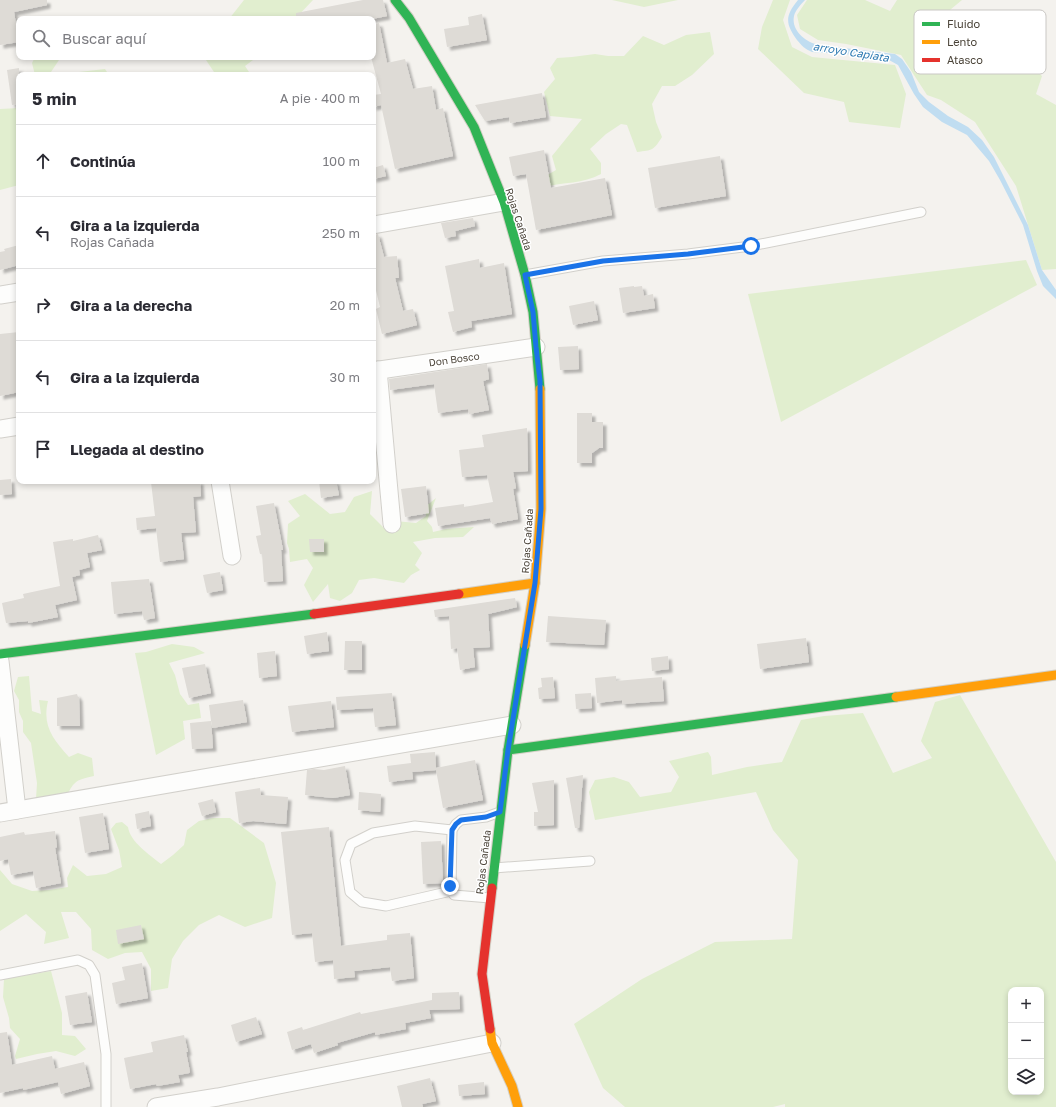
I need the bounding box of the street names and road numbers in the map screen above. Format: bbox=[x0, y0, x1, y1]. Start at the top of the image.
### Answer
street label: Rojas Cañada bbox=[503, 186, 535, 252]
street label: Don Bosco bbox=[428, 350, 480, 368]
street label: Rojas Cañada bbox=[519, 508, 535, 574]
street label: Rojas Cañada bbox=[473, 829, 493, 895]

